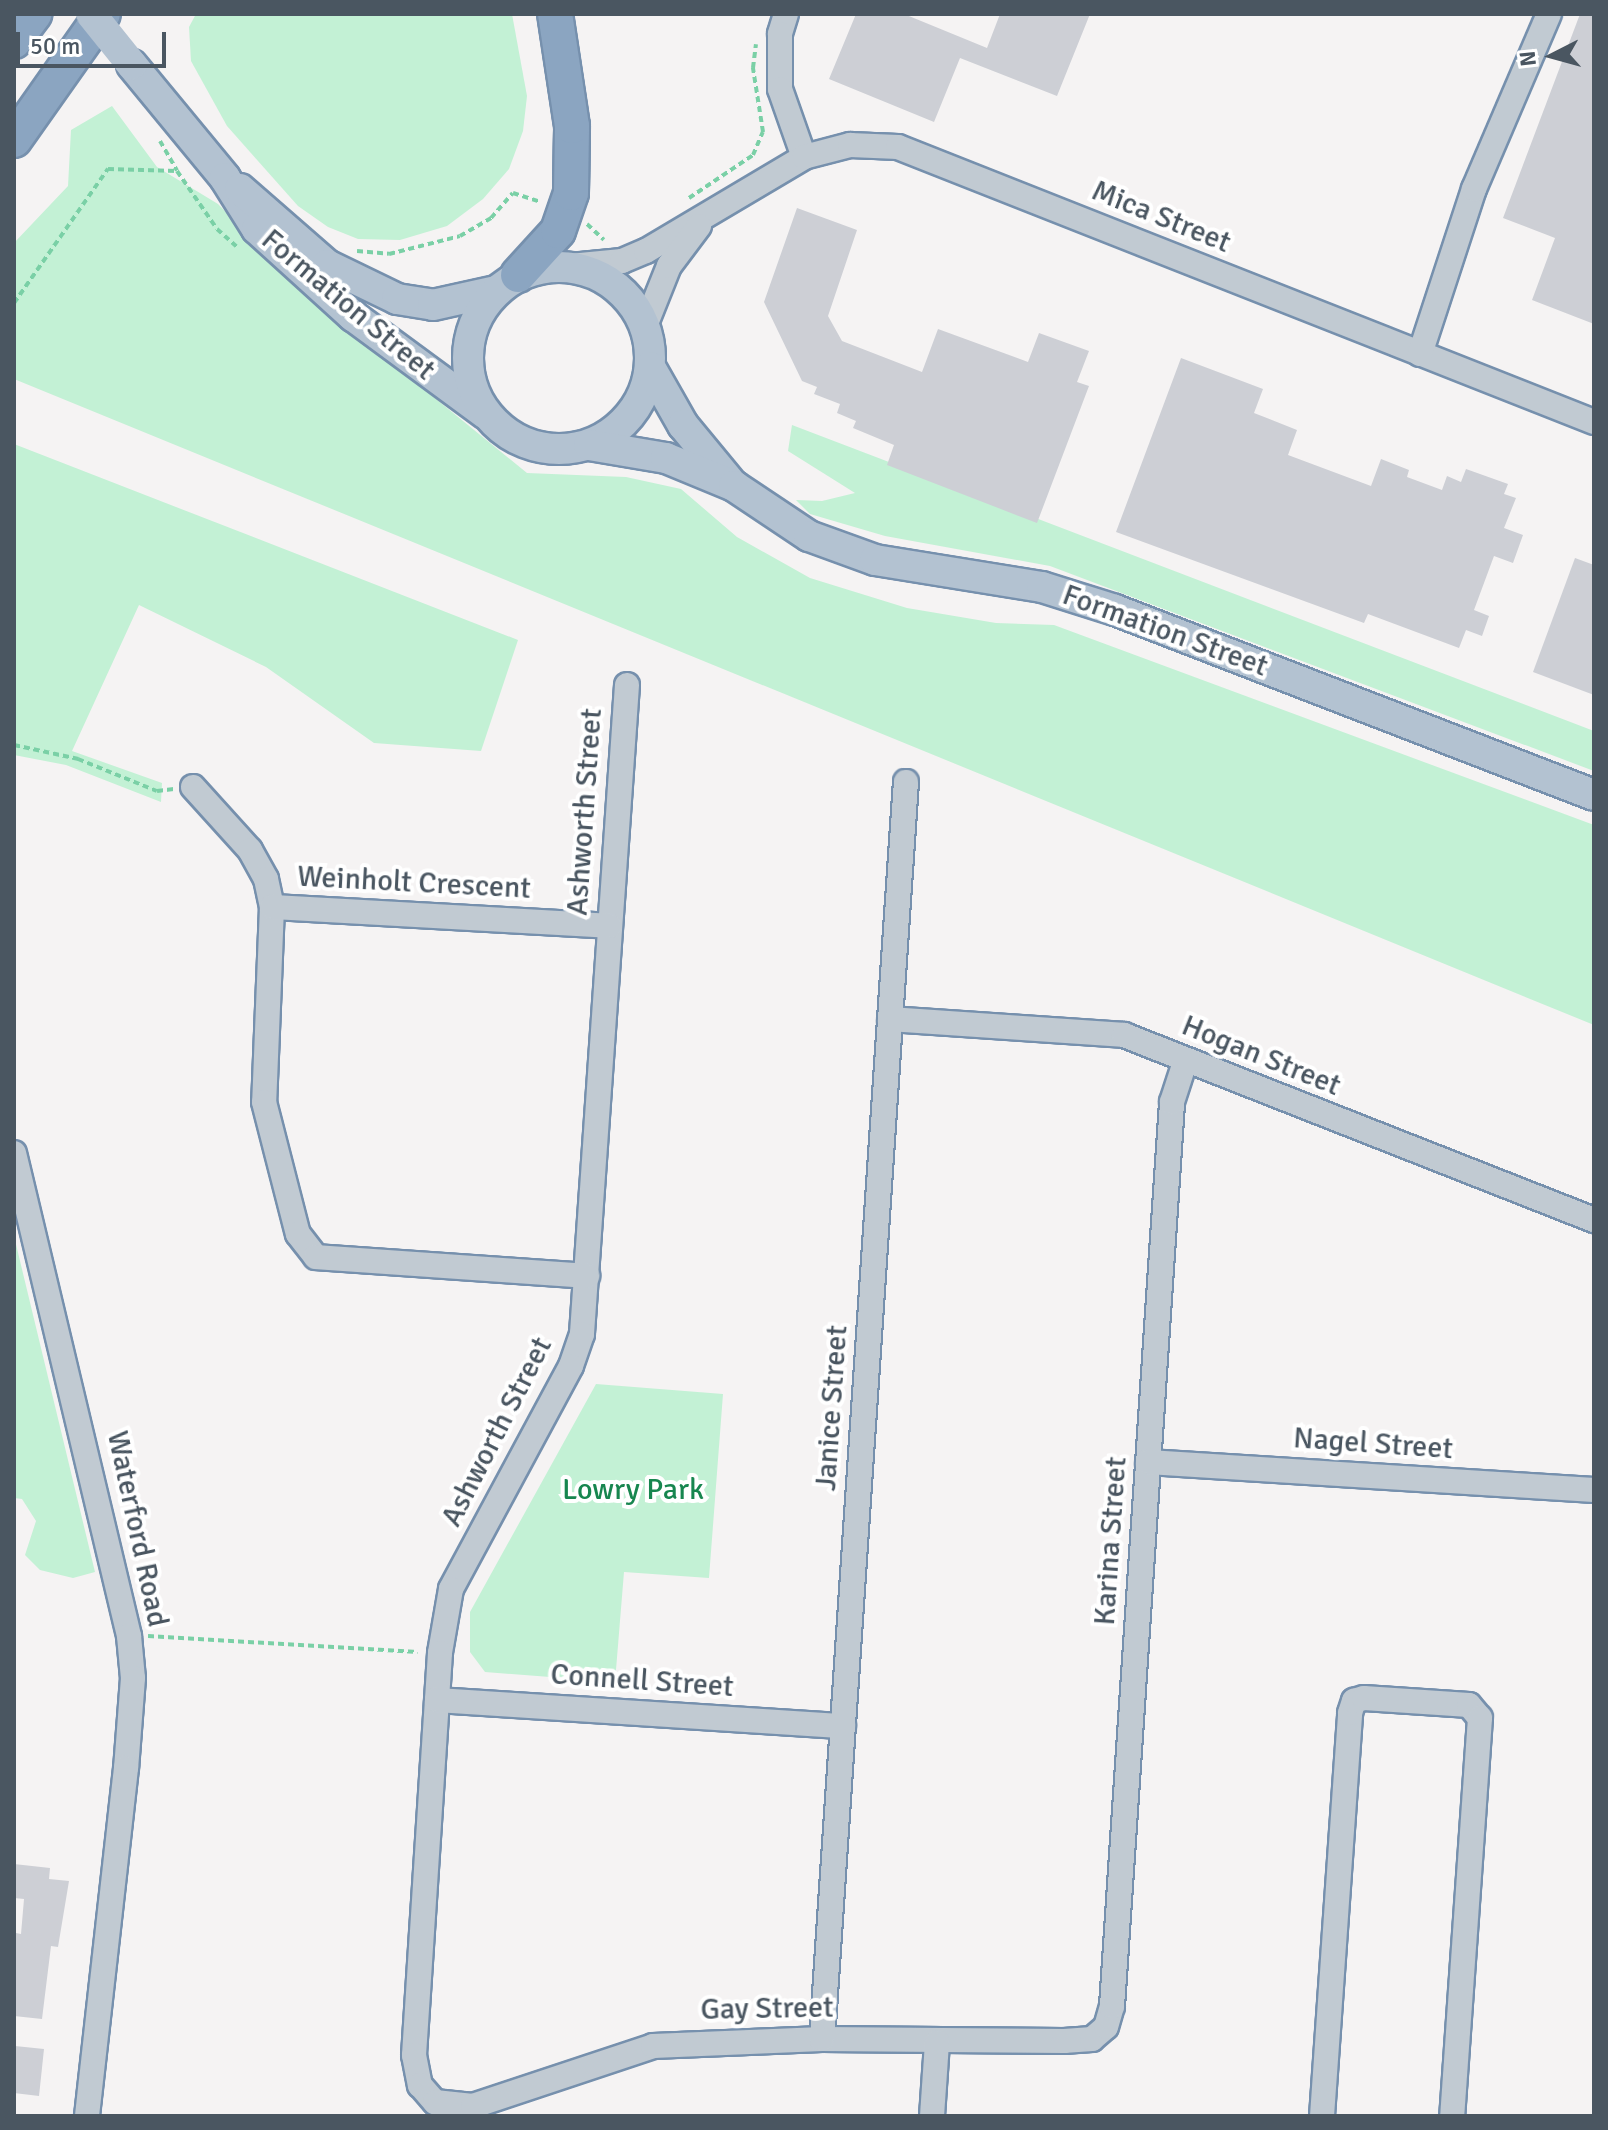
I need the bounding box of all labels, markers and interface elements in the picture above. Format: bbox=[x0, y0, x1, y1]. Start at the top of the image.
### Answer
scale bar bbox=[20, 16, 170, 66]
north arrow bbox=[1512, 16, 1592, 96]
text: 50 m bbox=[30, 31, 80, 61]
text: N bbox=[1513, 50, 1542, 68]
street label: Mica Street bbox=[1086, 173, 1236, 261]
street label: Formation Street bbox=[254, 222, 442, 388]
street label: Formation Street bbox=[1057, 577, 1273, 685]
street label: Ashworth Street bbox=[560, 707, 610, 917]
street label: Weinholt Crescent bbox=[296, 859, 532, 907]
street label: Hogan Street bbox=[1176, 1008, 1346, 1104]
street label: Janice Street bbox=[808, 1324, 856, 1492]
street label: Ashworth Street bbox=[434, 1331, 560, 1533]
street label: Nagel Street bbox=[1292, 1420, 1454, 1468]
street label: Waterford Road bbox=[99, 1428, 175, 1630]
street label: Karina Street bbox=[1087, 1455, 1135, 1627]
park label: Lowry Park bbox=[562, 1472, 704, 1508]
street label: Connell Street bbox=[549, 1657, 735, 1705]
street label: Gay Street bbox=[700, 1990, 834, 2028]

